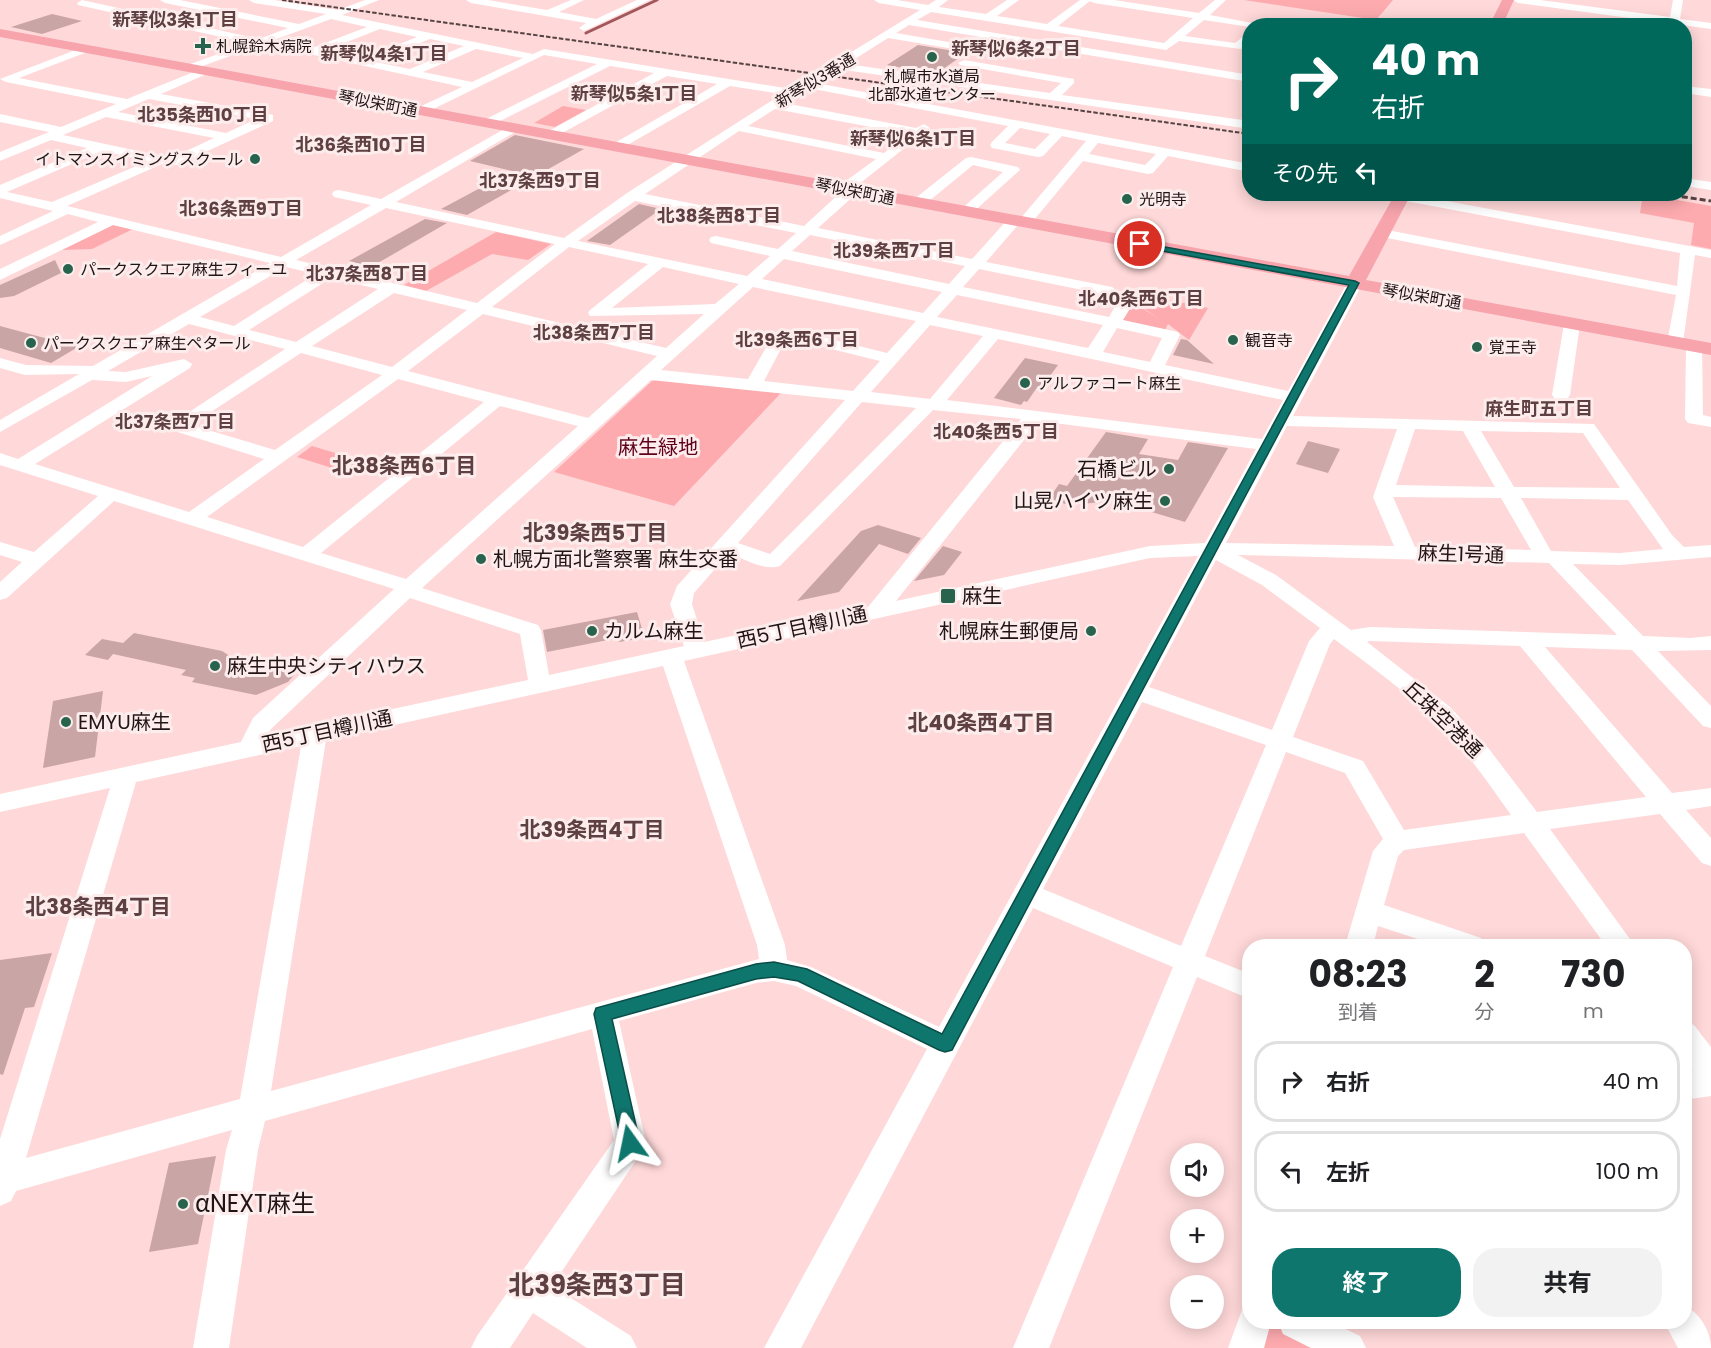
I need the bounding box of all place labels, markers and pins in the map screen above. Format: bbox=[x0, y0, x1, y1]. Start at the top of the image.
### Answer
place label: 札幌鈴木病院 bbox=[216, 35, 312, 58]
marker: 札幌鈴木病院 bbox=[194, 37, 212, 55]
marker: 札幌市水道局 北部水道センター bbox=[925, 50, 939, 64]
place label: 札幌市水道局 北部水道センター bbox=[868, 65, 996, 106]
place label: イトマンスイミングスクール bbox=[35, 148, 243, 171]
marker: イトマンスイミングスクール bbox=[248, 152, 262, 166]
place label: 光明寺 bbox=[1139, 188, 1187, 211]
marker: 光明寺 bbox=[1120, 192, 1134, 206]
pin bbox=[1114, 218, 1165, 269]
place label: パークスクエア麻生フィーユ bbox=[80, 258, 287, 281]
marker: パークスクエア麻生フィーユ bbox=[61, 262, 75, 276]
place label: 観音寺 bbox=[1245, 329, 1293, 352]
place label: パークスクエア麻生ペタール bbox=[43, 332, 251, 355]
marker: 観音寺 bbox=[1226, 333, 1240, 347]
marker: パークスクエア麻生ペタール bbox=[24, 336, 38, 350]
place label: 覚王寺 bbox=[1489, 336, 1537, 359]
marker: 覚王寺 bbox=[1470, 340, 1484, 354]
place label: アルファコート麻生 bbox=[1037, 372, 1181, 395]
marker: アルファコート麻生 bbox=[1018, 376, 1032, 390]
place label: 石橋ビル bbox=[1077, 455, 1157, 483]
marker: 石橋ビル bbox=[1162, 462, 1176, 476]
place label: 山晃ハイツ麻生 bbox=[1013, 487, 1153, 515]
marker: 山晃ハイツ麻生 bbox=[1158, 494, 1172, 508]
place label: 札幌方面北警察署 麻生交番 bbox=[493, 545, 738, 573]
marker: 札幌方面北警察署 麻生交番 bbox=[474, 552, 488, 566]
place label: 麻生 bbox=[962, 582, 1002, 610]
marker: 麻生 bbox=[939, 587, 957, 605]
place label: カルム麻生 bbox=[604, 617, 704, 645]
place label: 札幌麻生郵便局 bbox=[939, 617, 1079, 645]
marker: カルム麻生 bbox=[585, 624, 599, 638]
marker: 札幌麻生郵便局 bbox=[1084, 624, 1098, 638]
place label: 麻生中央シティハウス bbox=[227, 652, 426, 680]
marker: 麻生中央シティハウス bbox=[208, 659, 222, 673]
place label: EMYU麻生 bbox=[78, 708, 171, 736]
marker: EMYU麻生 bbox=[59, 715, 73, 729]
place label: αNEXT麻生 bbox=[195, 1187, 315, 1220]
marker: αNEXT麻生 bbox=[176, 1197, 190, 1211]

